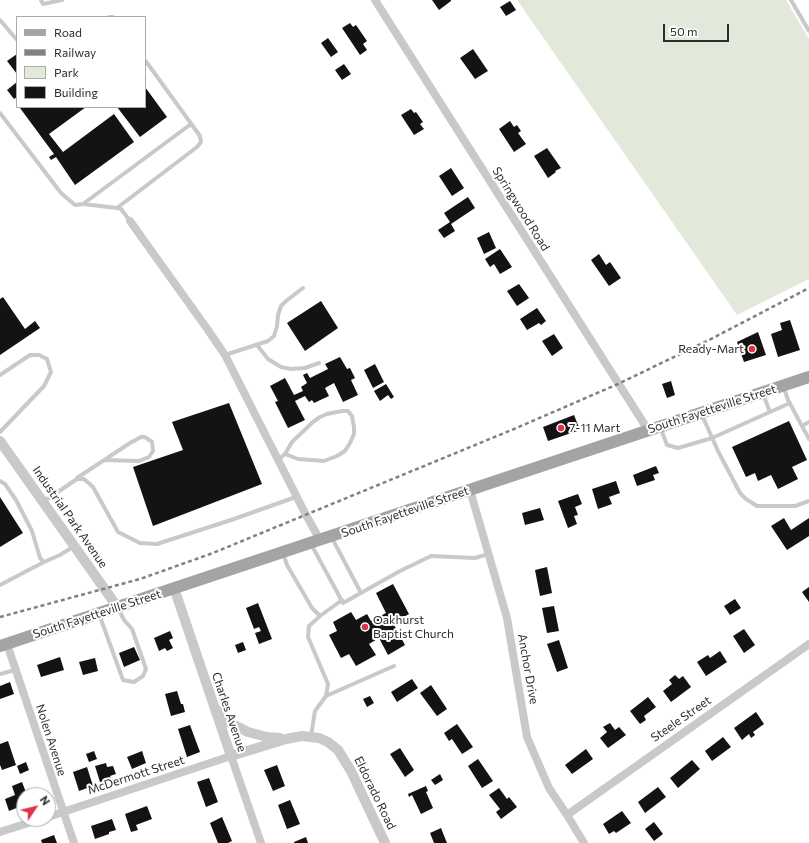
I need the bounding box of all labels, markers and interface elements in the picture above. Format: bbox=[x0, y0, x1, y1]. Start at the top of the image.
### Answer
legend bbox=[16, 16, 146, 108]
scale bar bbox=[665, 16, 731, 42]
text: 50 m bbox=[670, 24, 698, 38]
text: Road bbox=[54, 25, 82, 39]
text: Railway bbox=[54, 45, 96, 59]
text: Park bbox=[54, 65, 79, 79]
text: Building bbox=[54, 85, 98, 99]
street label: Springwood Road bbox=[489, 164, 553, 254]
place label: Ready-Mart bbox=[678, 342, 744, 356]
marker: Ready-Mart bbox=[747, 344, 757, 354]
street label: South Fayetteville Street bbox=[646, 381, 778, 437]
place label: 7-11 Mart bbox=[569, 421, 620, 435]
marker: 7-11 Mart bbox=[556, 423, 566, 433]
street label: Industrial Park Avenue bbox=[29, 463, 111, 571]
street label: South Fayetteville Street bbox=[339, 483, 471, 541]
street label: South Fayetteville Street bbox=[31, 586, 163, 642]
place label: Oakhurst Baptist Church bbox=[373, 613, 454, 641]
marker: Oakhurst Baptist Church bbox=[360, 622, 370, 632]
street label: Anchor Drive bbox=[515, 633, 541, 705]
street label: Charles Avenue bbox=[209, 670, 249, 754]
street label: Steele Street bbox=[648, 693, 714, 745]
street label: Nolen Avenue bbox=[33, 702, 69, 778]
street label: McDermott Street bbox=[86, 753, 186, 797]
street label: Eldorado Road bbox=[351, 754, 399, 832]
north arrow bbox=[16, 787, 56, 827]
text: N bbox=[38, 793, 53, 808]

